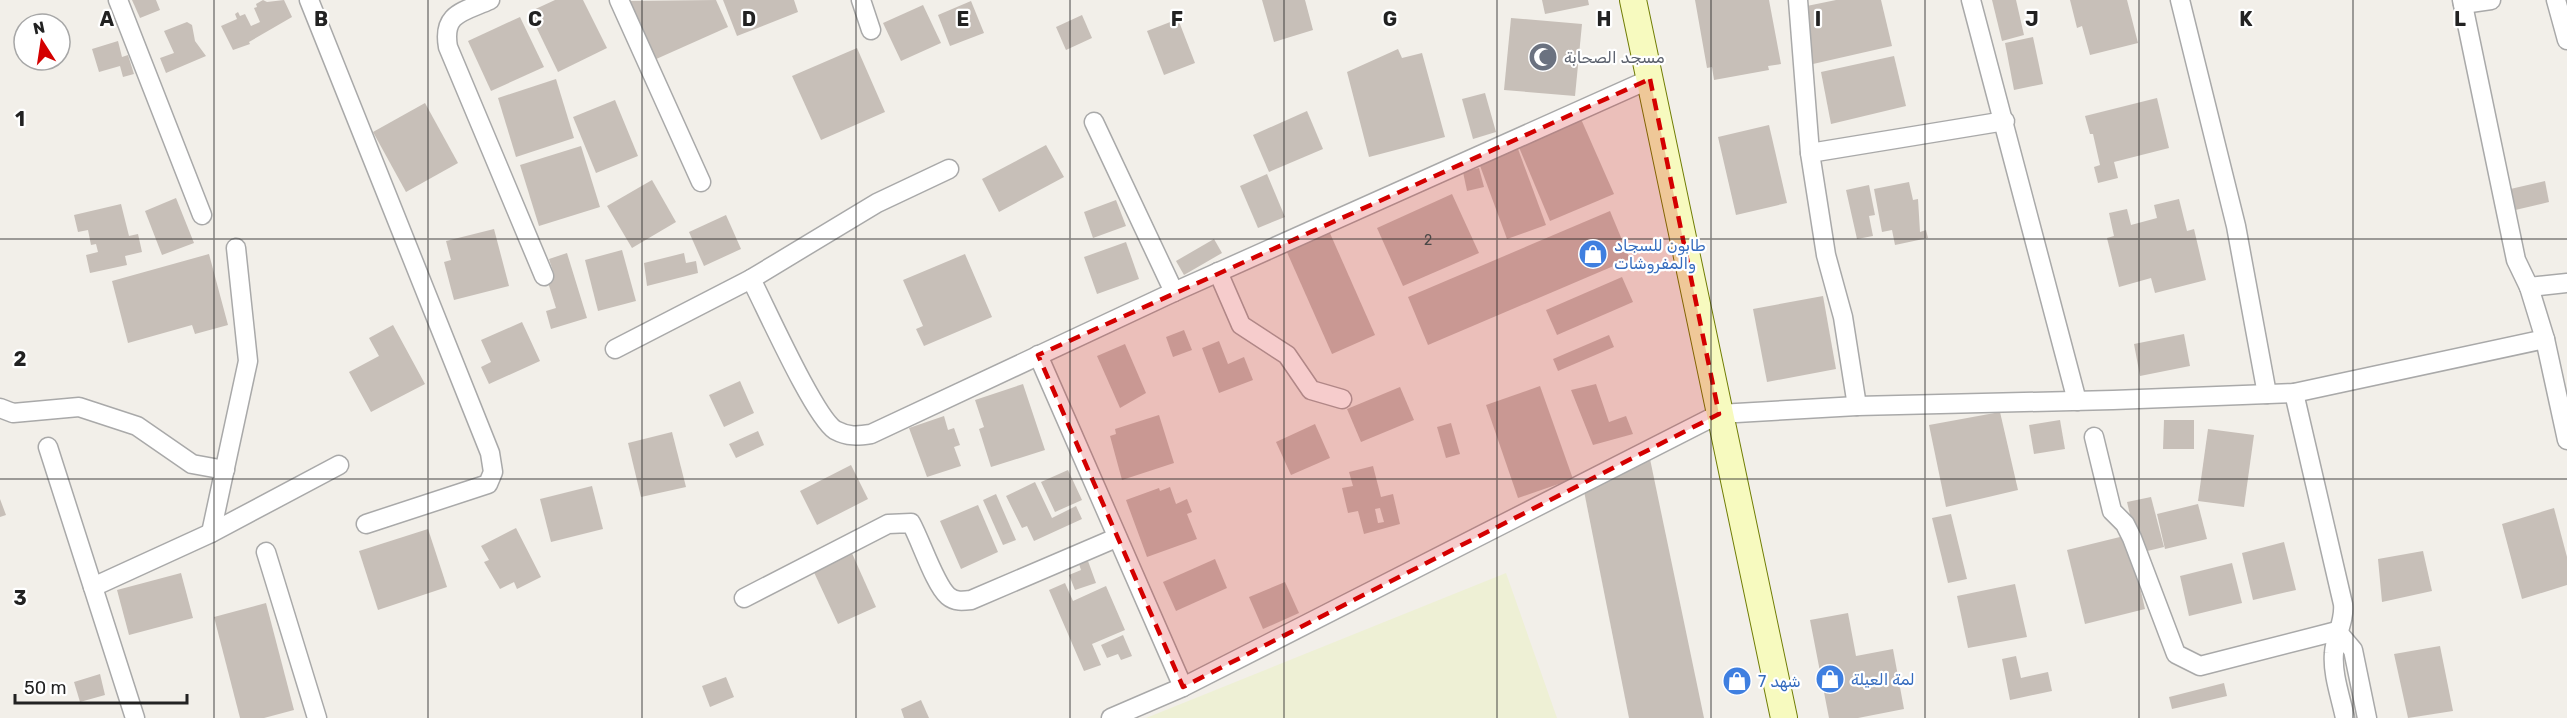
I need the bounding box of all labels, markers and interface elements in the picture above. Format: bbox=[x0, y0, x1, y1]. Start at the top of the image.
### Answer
text: A bbox=[100, 7, 115, 31]
text: B bbox=[314, 7, 328, 31]
text: C bbox=[528, 7, 542, 31]
text: D bbox=[742, 7, 756, 31]
text: E bbox=[957, 7, 969, 31]
text: F bbox=[1171, 7, 1183, 31]
text: G bbox=[1383, 7, 1397, 31]
text: H bbox=[1597, 7, 1611, 31]
text: I bbox=[1815, 7, 1821, 31]
text: J bbox=[2025, 7, 2039, 31]
text: K bbox=[2239, 7, 2253, 31]
text: L bbox=[2454, 7, 2466, 31]
north arrow bbox=[12, 12, 72, 72]
text: N bbox=[31, 17, 47, 38]
mosque icon: مسجد الصحابة bbox=[1527, 41, 1559, 73]
place label: مسجد الصحابة bbox=[1564, 48, 1665, 67]
text: 1 bbox=[15, 107, 25, 131]
house number: 2 bbox=[1424, 232, 1432, 249]
place label: طابون للسجاد والمفروشات bbox=[1614, 236, 1706, 274]
shop icon: طابون للسجاد والمفروشات bbox=[1577, 238, 1609, 270]
text: 2 bbox=[14, 347, 27, 371]
text: 3 bbox=[13, 586, 27, 610]
shop icon: لمة العيلة bbox=[1814, 663, 1846, 695]
shop icon: شهد 7 bbox=[1721, 665, 1753, 697]
scale bar bbox=[15, 667, 188, 705]
place label: لمة العيلة bbox=[1851, 670, 1915, 689]
place label: شهد 7 bbox=[1758, 672, 1801, 692]
text: 50 m bbox=[24, 677, 67, 699]

